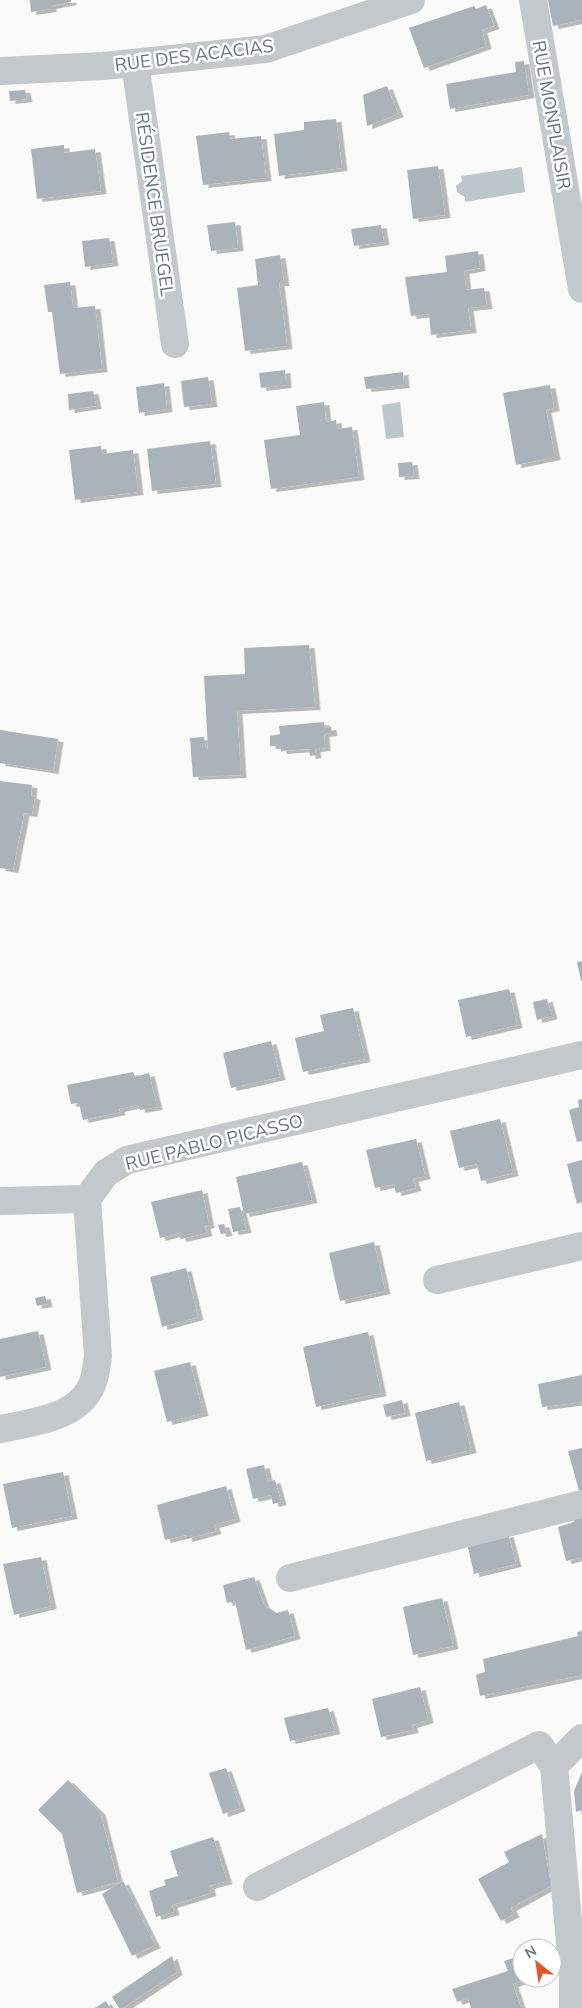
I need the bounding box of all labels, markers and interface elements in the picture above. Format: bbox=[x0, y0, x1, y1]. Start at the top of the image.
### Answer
street label: RUE DES ACACIAS bbox=[113, 34, 275, 76]
street label: RUE MONPLAISIR bbox=[528, 39, 576, 191]
street label: RÉSIDENCE BRUEGEL bbox=[131, 110, 179, 298]
street label: RUE PABLO PICASSO bbox=[123, 1109, 305, 1175]
north arrow bbox=[512, 1938, 562, 1988]
text: N bbox=[521, 1941, 540, 1962]

